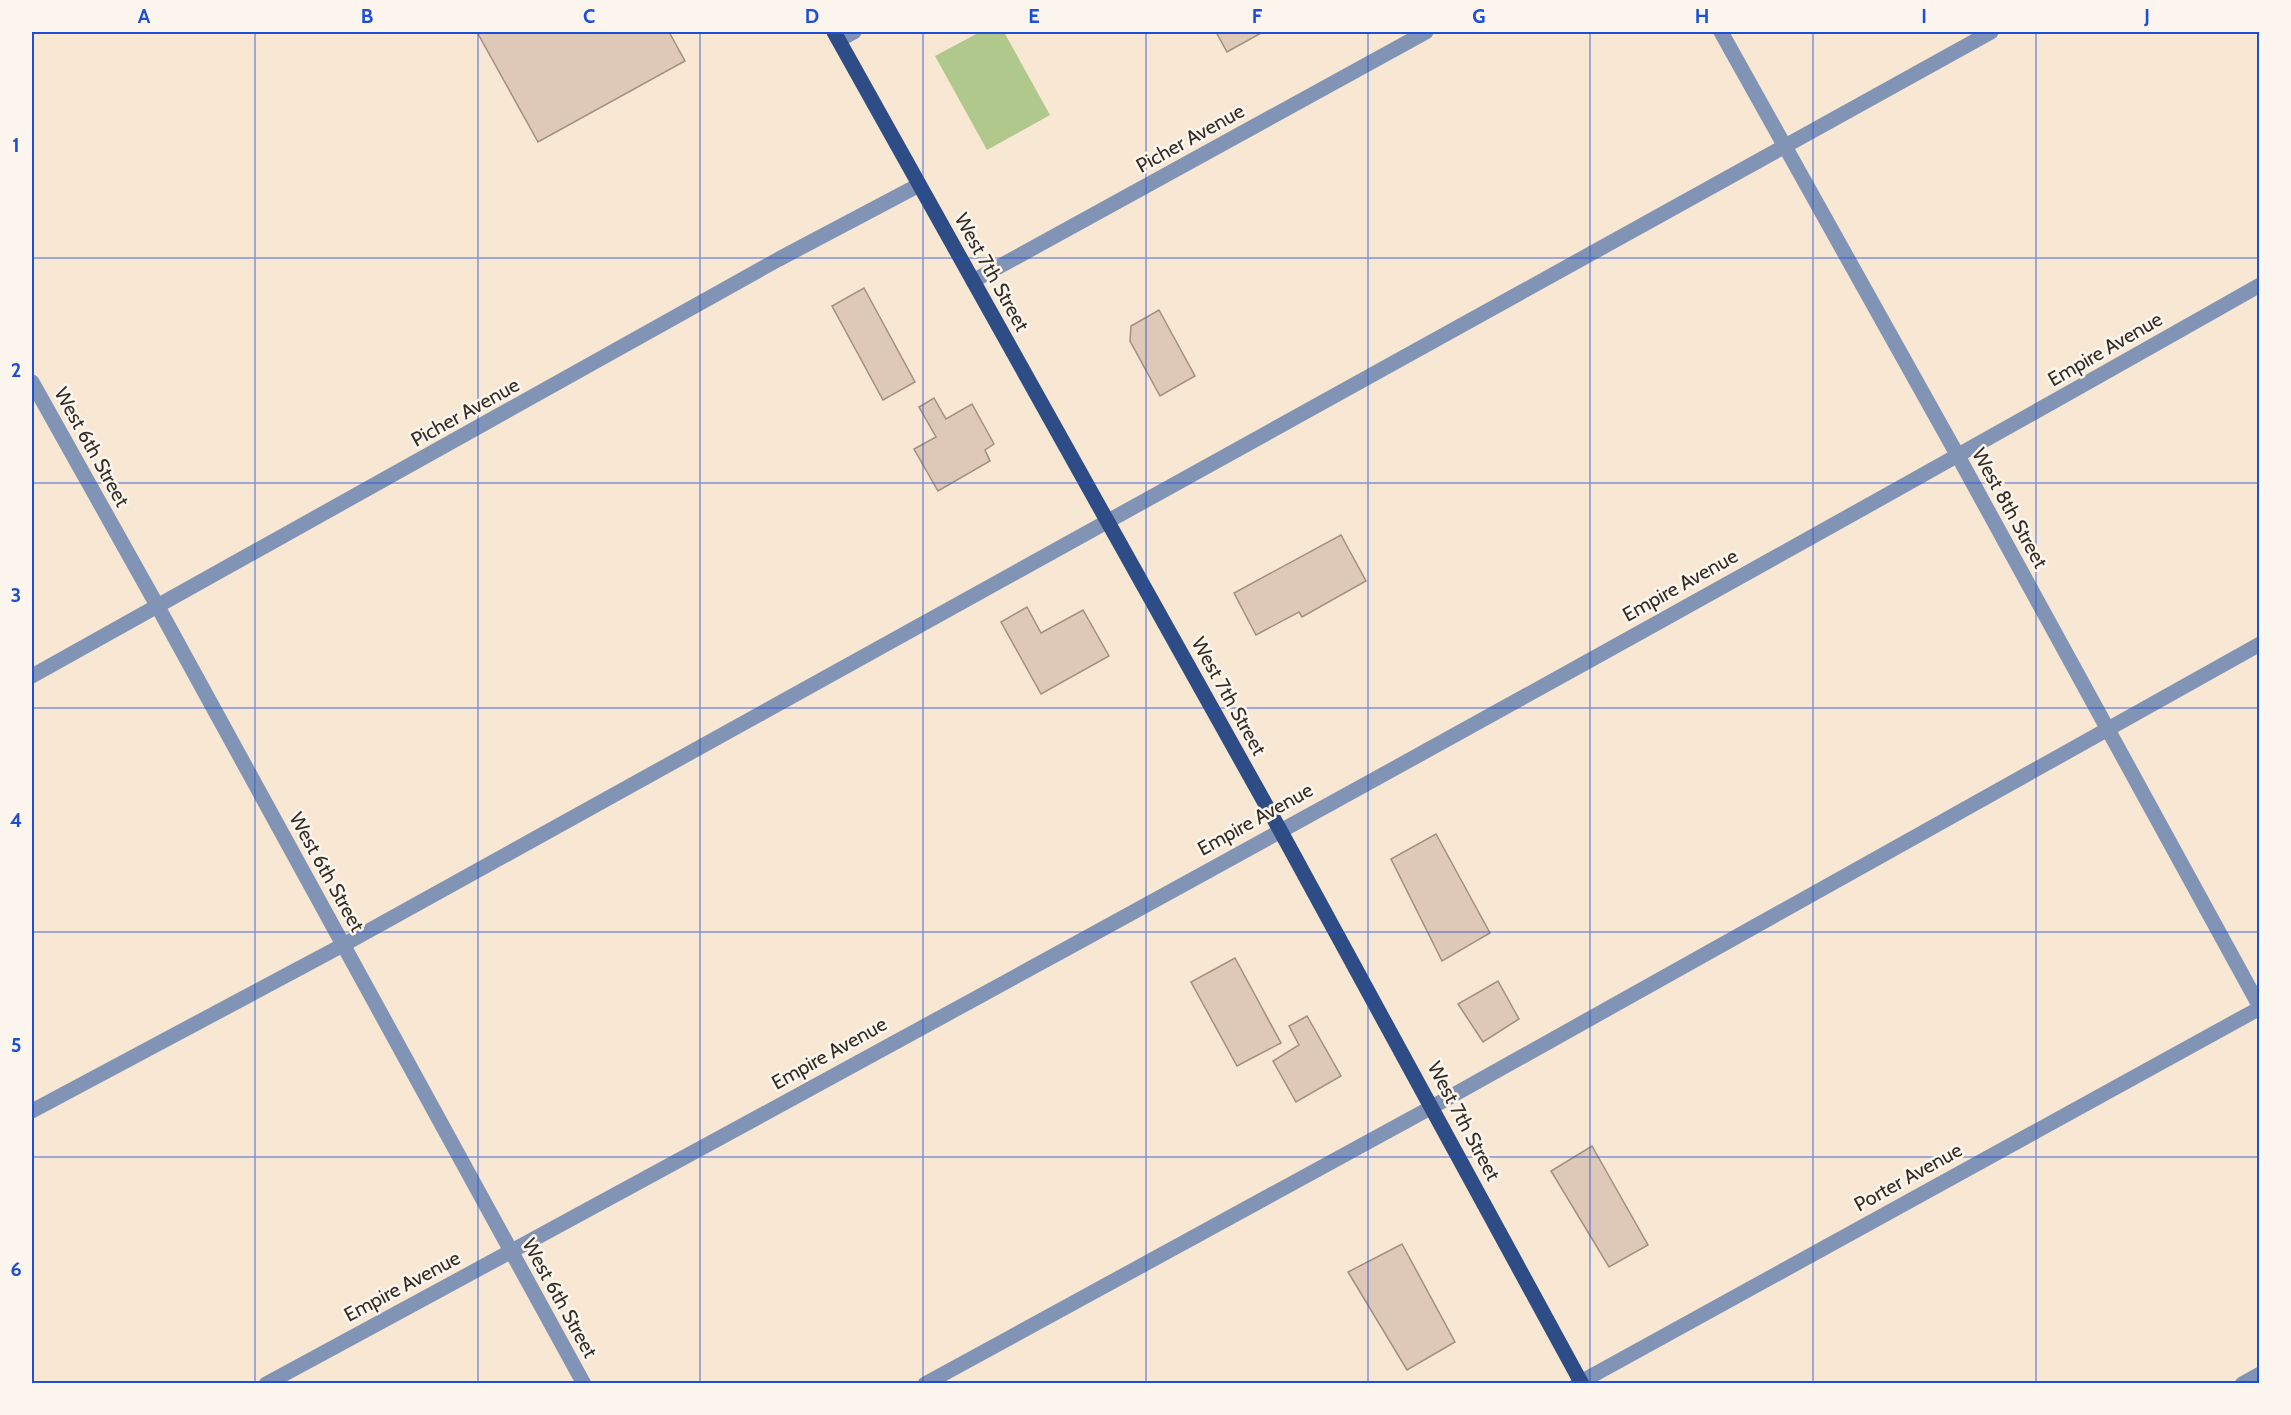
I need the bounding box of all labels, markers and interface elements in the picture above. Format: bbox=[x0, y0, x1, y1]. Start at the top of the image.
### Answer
text: A bbox=[138, 4, 151, 28]
text: B bbox=[361, 4, 373, 28]
text: C bbox=[583, 4, 595, 28]
text: D bbox=[805, 4, 819, 28]
text: E bbox=[1028, 4, 1040, 28]
text: F bbox=[1252, 4, 1263, 28]
text: G bbox=[1472, 4, 1486, 28]
text: H bbox=[1695, 4, 1709, 28]
text: I bbox=[1921, 4, 1927, 28]
text: J bbox=[2143, 4, 2150, 28]
street label: Picher Avenue bbox=[1132, 98, 1248, 178]
text: 1 bbox=[12, 133, 20, 157]
street label: West 7th Street bbox=[950, 209, 1034, 336]
street label: Empire Avenue bbox=[2044, 307, 2166, 391]
text: 2 bbox=[11, 358, 21, 382]
street label: Picher Avenue bbox=[407, 372, 523, 452]
street label: West 6th Street bbox=[49, 383, 135, 511]
street label: West 8th Street bbox=[1967, 444, 2053, 572]
street label: Empire Avenue bbox=[1618, 543, 1742, 627]
text: 3 bbox=[11, 583, 21, 607]
street label: West 7th Street bbox=[1187, 633, 1271, 760]
street label: Empire Avenue bbox=[1193, 777, 1317, 861]
text: 4 bbox=[10, 808, 22, 832]
street label: West 6th Street bbox=[284, 808, 370, 936]
street label: Empire Avenue bbox=[767, 1011, 891, 1095]
text: 5 bbox=[11, 1033, 21, 1057]
street label: West 7th Street bbox=[1423, 1057, 1506, 1185]
street label: Porter Avenue bbox=[1850, 1138, 1966, 1216]
street label: West 6th Street bbox=[517, 1234, 603, 1362]
street label: Empire Avenue bbox=[340, 1245, 464, 1327]
text: 6 bbox=[10, 1257, 22, 1281]

